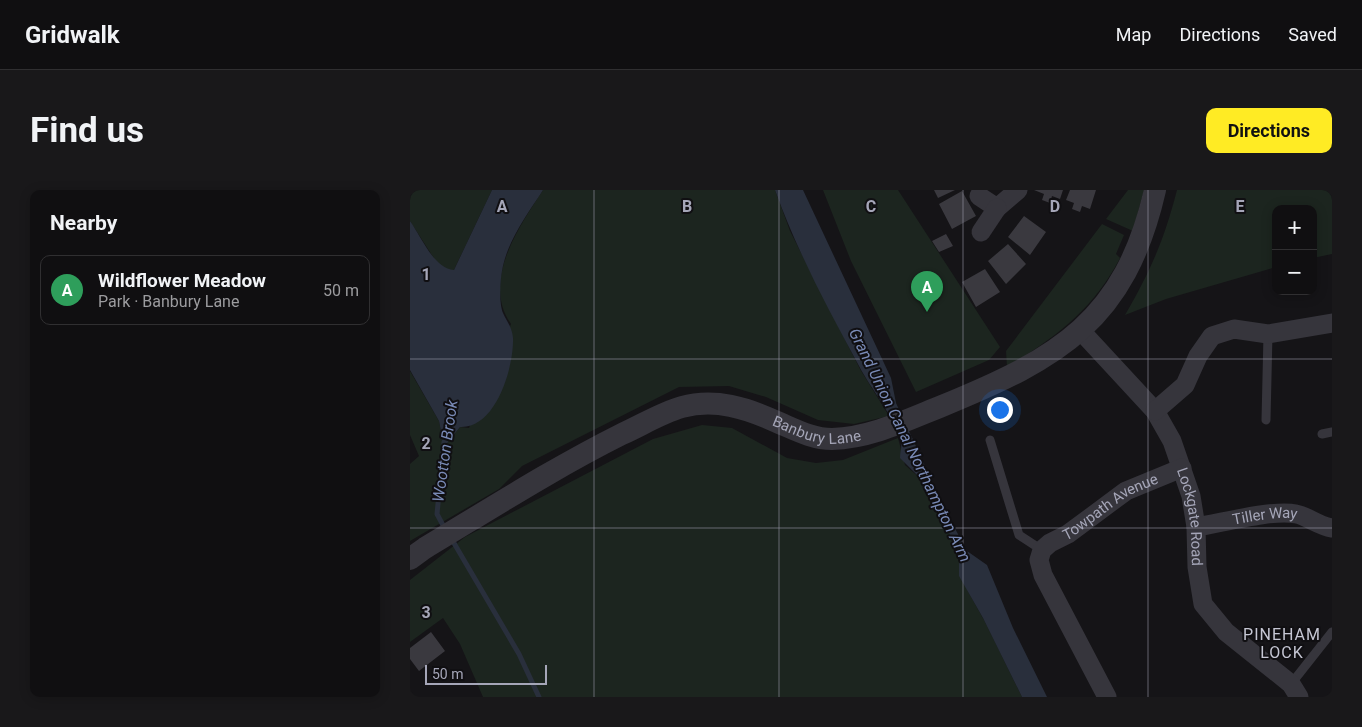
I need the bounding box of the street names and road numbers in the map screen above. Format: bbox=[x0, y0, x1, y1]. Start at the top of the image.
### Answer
street label: Banbury Lane bbox=[770, 412, 863, 448]
street label: Lockgate Road bbox=[1173, 465, 1206, 566]
street label: Towpath Avenue bbox=[1060, 470, 1161, 544]
street label: Tiller Way bbox=[1231, 504, 1299, 529]

